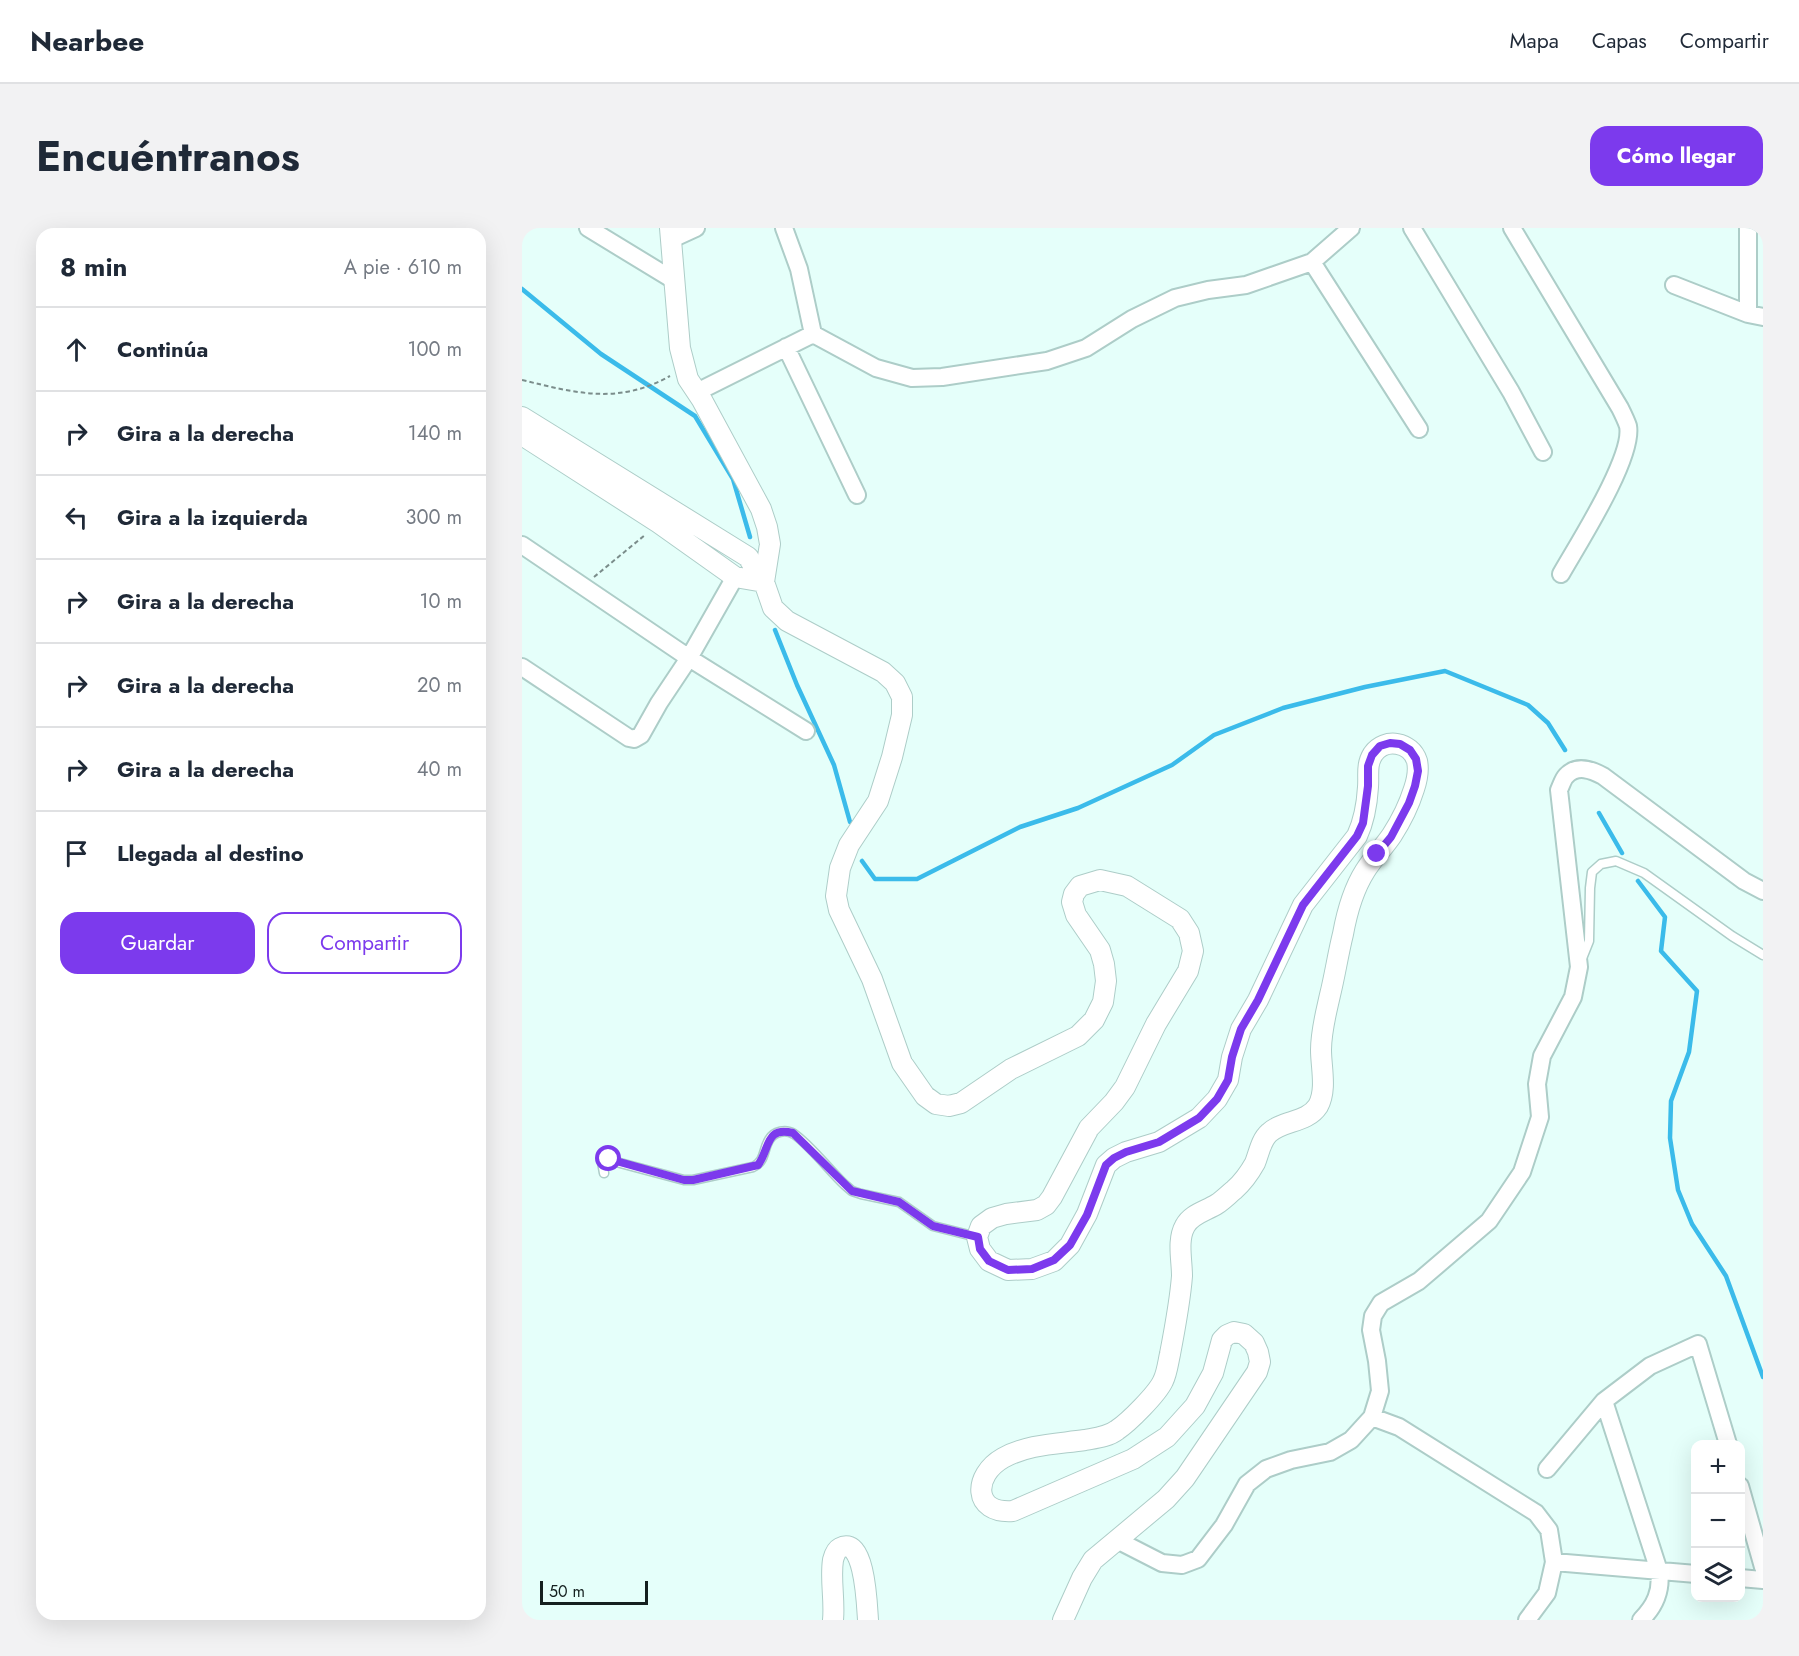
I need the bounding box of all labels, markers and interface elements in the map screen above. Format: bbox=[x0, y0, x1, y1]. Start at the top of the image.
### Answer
text: Nearbee bbox=[30, 21, 144, 62]
text: Mapa bbox=[1510, 26, 1559, 56]
text: Capas bbox=[1592, 26, 1647, 56]
text: Compartir bbox=[1680, 26, 1769, 56]
text: Encuéntranos bbox=[36, 126, 300, 187]
button: Cómo llegar bbox=[1590, 126, 1763, 186]
text: 8 min bbox=[60, 248, 128, 286]
text: A pie · 610 m bbox=[344, 253, 462, 282]
icon: ahead bbox=[60, 333, 93, 366]
text: Continúa bbox=[117, 333, 208, 365]
text: 100 m bbox=[407, 335, 462, 364]
icon: right bbox=[60, 417, 93, 450]
text: Gira a la derecha bbox=[117, 417, 294, 449]
text: 140 m bbox=[408, 419, 462, 448]
icon: left bbox=[60, 501, 93, 534]
text: Gira a la izquierda bbox=[117, 501, 308, 533]
text: 300 m bbox=[405, 503, 462, 532]
icon: right bbox=[60, 585, 93, 618]
text: Gira a la derecha bbox=[117, 585, 294, 617]
text: 10 m bbox=[419, 587, 462, 616]
icon: right bbox=[60, 669, 93, 702]
text: Gira a la derecha bbox=[117, 669, 294, 701]
text: 20 m bbox=[417, 671, 462, 700]
icon: right bbox=[60, 753, 93, 786]
text: Gira a la derecha bbox=[117, 753, 294, 785]
text: 40 m bbox=[417, 755, 462, 784]
icon: arrive bbox=[60, 837, 93, 870]
text: Llegada al destino bbox=[117, 837, 304, 869]
route end bbox=[1363, 840, 1389, 866]
button: Guardar bbox=[60, 912, 255, 974]
button: Compartir bbox=[267, 912, 462, 974]
route start bbox=[595, 1145, 621, 1171]
map controls bbox=[1691, 1440, 1745, 1602]
button: + bbox=[1691, 1440, 1745, 1494]
button: − bbox=[1691, 1494, 1745, 1548]
button: layers bbox=[1691, 1548, 1745, 1602]
scale bar bbox=[540, 1578, 648, 1606]
text: 50 m bbox=[549, 1580, 585, 1603]

